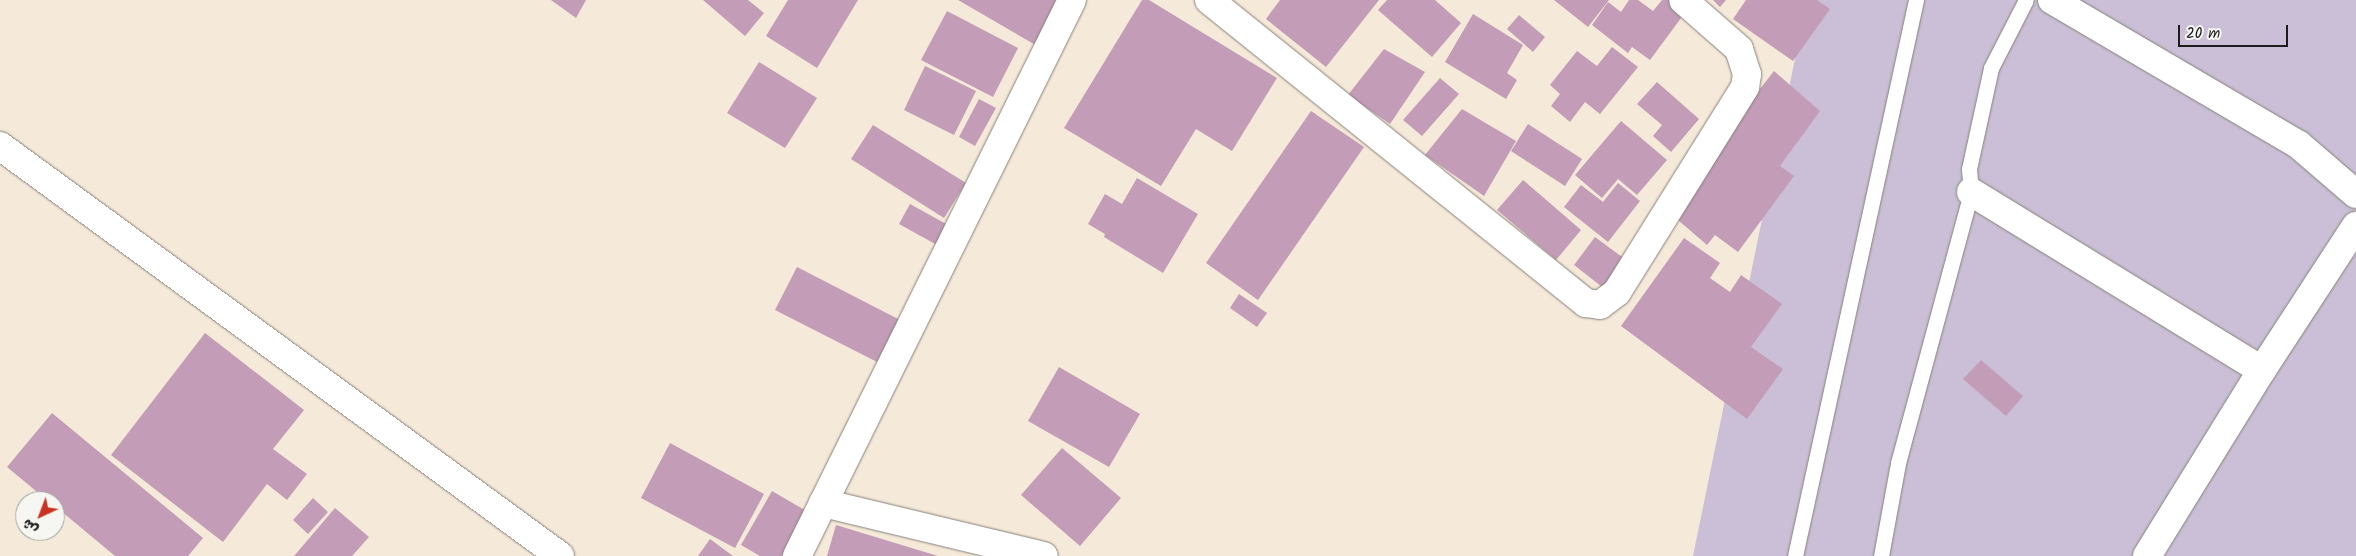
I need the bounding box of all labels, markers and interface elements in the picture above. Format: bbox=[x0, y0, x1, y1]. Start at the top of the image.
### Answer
scale bar bbox=[2181, 15, 2291, 47]
text: 20 m bbox=[2186, 22, 2220, 46]
north arrow bbox=[15, 491, 65, 541]
text: ش bbox=[17, 513, 44, 540]

